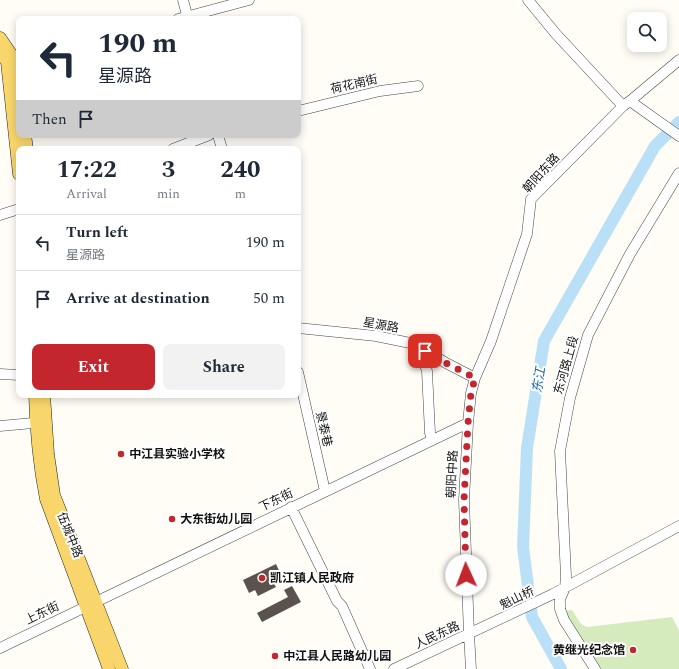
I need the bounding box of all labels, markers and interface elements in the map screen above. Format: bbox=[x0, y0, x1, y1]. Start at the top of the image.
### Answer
map controls bbox=[627, 12, 667, 52]
button: search bbox=[627, 12, 667, 52]
text: 190 m bbox=[98, 22, 177, 65]
icon: left bbox=[32, 32, 84, 84]
text: 星源路 bbox=[98, 63, 152, 90]
street label: 荷花南街 bbox=[329, 70, 380, 99]
text: Then bbox=[32, 108, 67, 131]
icon: arrive bbox=[75, 108, 97, 130]
street label: 朝阳东路 bbox=[518, 149, 564, 198]
text: 17:22 bbox=[56, 152, 117, 188]
text: 3 bbox=[162, 152, 175, 188]
text: 240 bbox=[220, 152, 261, 188]
text: Arrival bbox=[66, 184, 107, 204]
text: min bbox=[157, 184, 180, 204]
text: m bbox=[235, 184, 246, 204]
text: Turn left bbox=[66, 221, 128, 244]
text: 190 m bbox=[246, 231, 285, 254]
icon: left bbox=[32, 232, 54, 254]
text: 星源路 bbox=[66, 245, 105, 265]
text: Arrive at destination bbox=[66, 287, 210, 310]
text: 50 m bbox=[253, 287, 285, 310]
icon: arrive bbox=[32, 288, 54, 310]
street label: 星源路 bbox=[362, 313, 400, 338]
pin bbox=[408, 334, 442, 368]
street label: 东河路上段 bbox=[549, 334, 584, 397]
icon: arrive bbox=[414, 340, 436, 362]
button: Exit bbox=[32, 344, 155, 390]
button: Share bbox=[163, 344, 285, 390]
water label: 东江 bbox=[527, 364, 551, 395]
street label: 景泰巷 bbox=[310, 409, 337, 449]
place label: 中江县实验小学校 bbox=[129, 445, 225, 464]
marker: 中江县实验小学校 bbox=[116, 449, 126, 459]
street label: 朝阳中路 bbox=[442, 450, 463, 498]
street label: 下东街 bbox=[256, 484, 297, 517]
street label: 伍城中路 bbox=[52, 509, 87, 561]
place label: 大东街幼儿园 bbox=[180, 510, 252, 529]
marker: 大东街幼儿园 bbox=[167, 514, 177, 524]
position arrow bbox=[445, 554, 487, 596]
place label: 凯江镇人民政府 bbox=[270, 569, 354, 588]
marker: 凯江镇人民政府 bbox=[257, 573, 267, 583]
street label: 魁山桥 bbox=[497, 582, 538, 615]
street label: 上东街 bbox=[22, 597, 63, 630]
street label: 人民东路 bbox=[411, 617, 463, 654]
place label: 黄继光纪念馆 bbox=[553, 641, 625, 660]
marker: 黄继光纪念馆 bbox=[628, 645, 638, 655]
place label: 中江县人民路幼儿园 bbox=[283, 647, 391, 666]
marker: 中江县人民路幼儿园 bbox=[270, 651, 280, 661]

